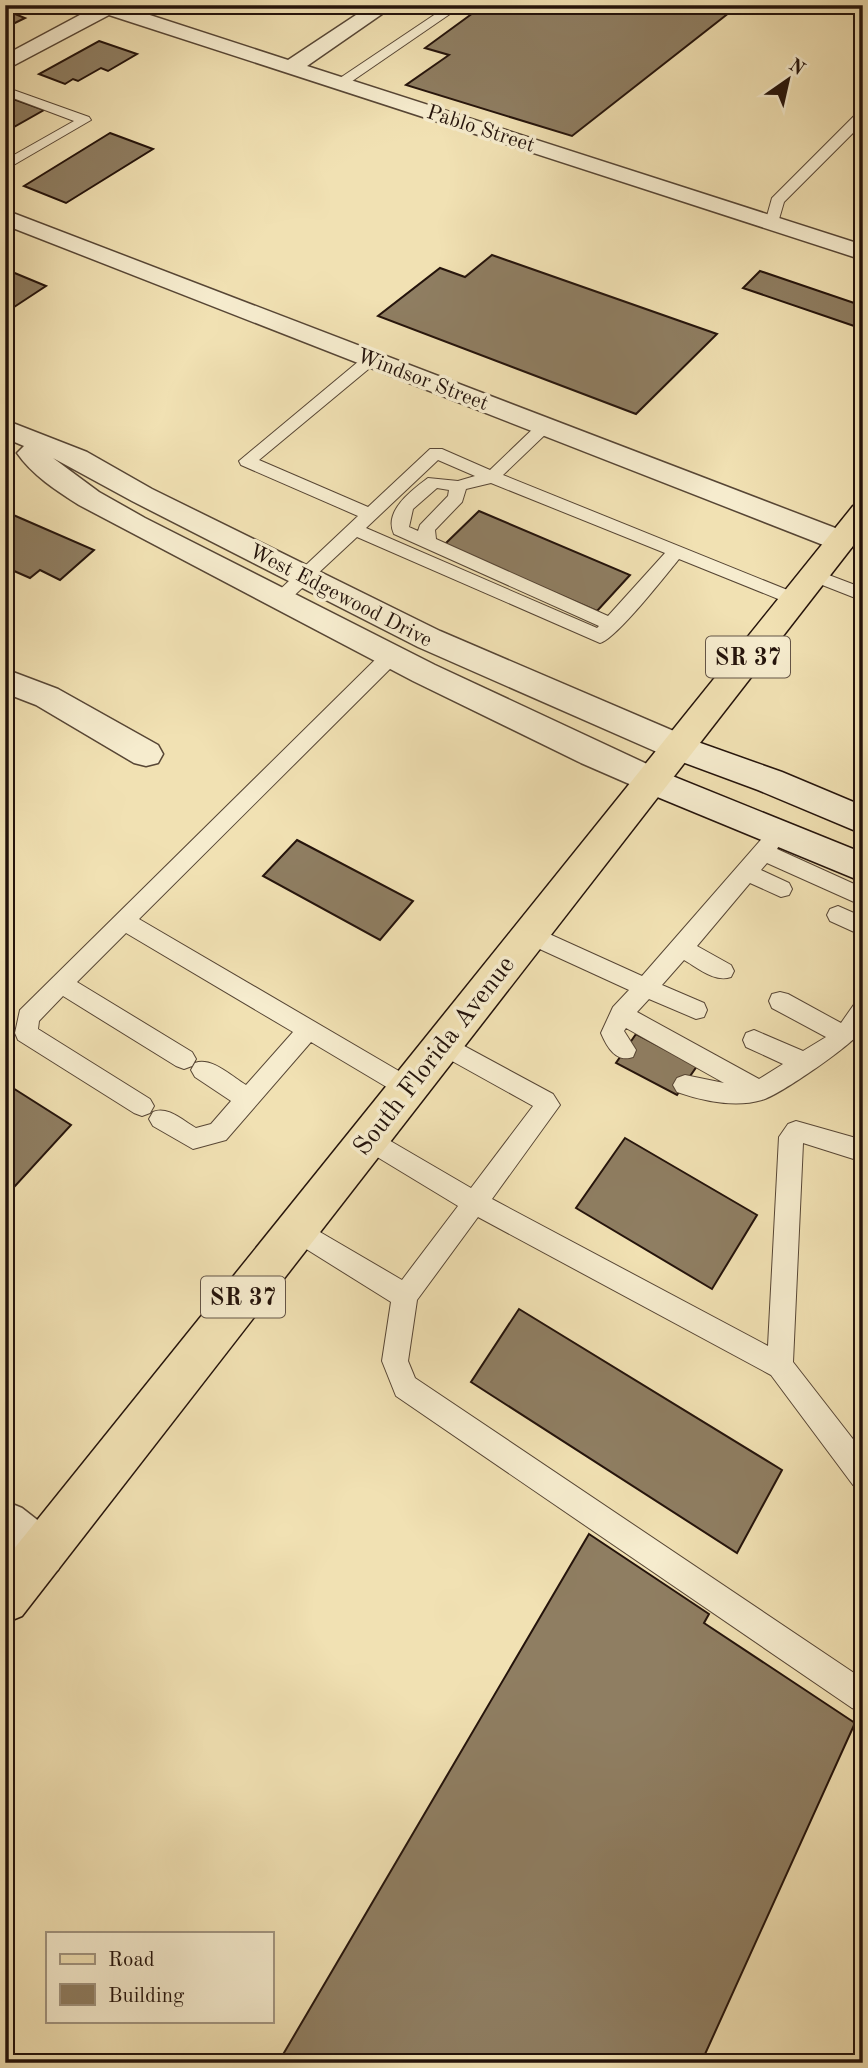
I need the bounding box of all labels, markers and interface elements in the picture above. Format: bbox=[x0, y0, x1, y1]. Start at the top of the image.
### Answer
north arrow bbox=[752, 46, 822, 116]
text: N bbox=[785, 56, 808, 80]
street label: Pablo Street bbox=[424, 102, 537, 157]
street label: Windsor Street bbox=[354, 346, 491, 415]
street label: West Edgewood Drive bbox=[245, 541, 435, 652]
road number: SR 37 bbox=[706, 636, 790, 678]
street label: South Florida Avenue bbox=[349, 952, 520, 1161]
road number: SR 37 bbox=[201, 1276, 285, 1317]
legend bbox=[46, 1932, 273, 2022]
text: Road bbox=[108, 1950, 155, 1971]
text: Building bbox=[108, 1986, 185, 2007]

